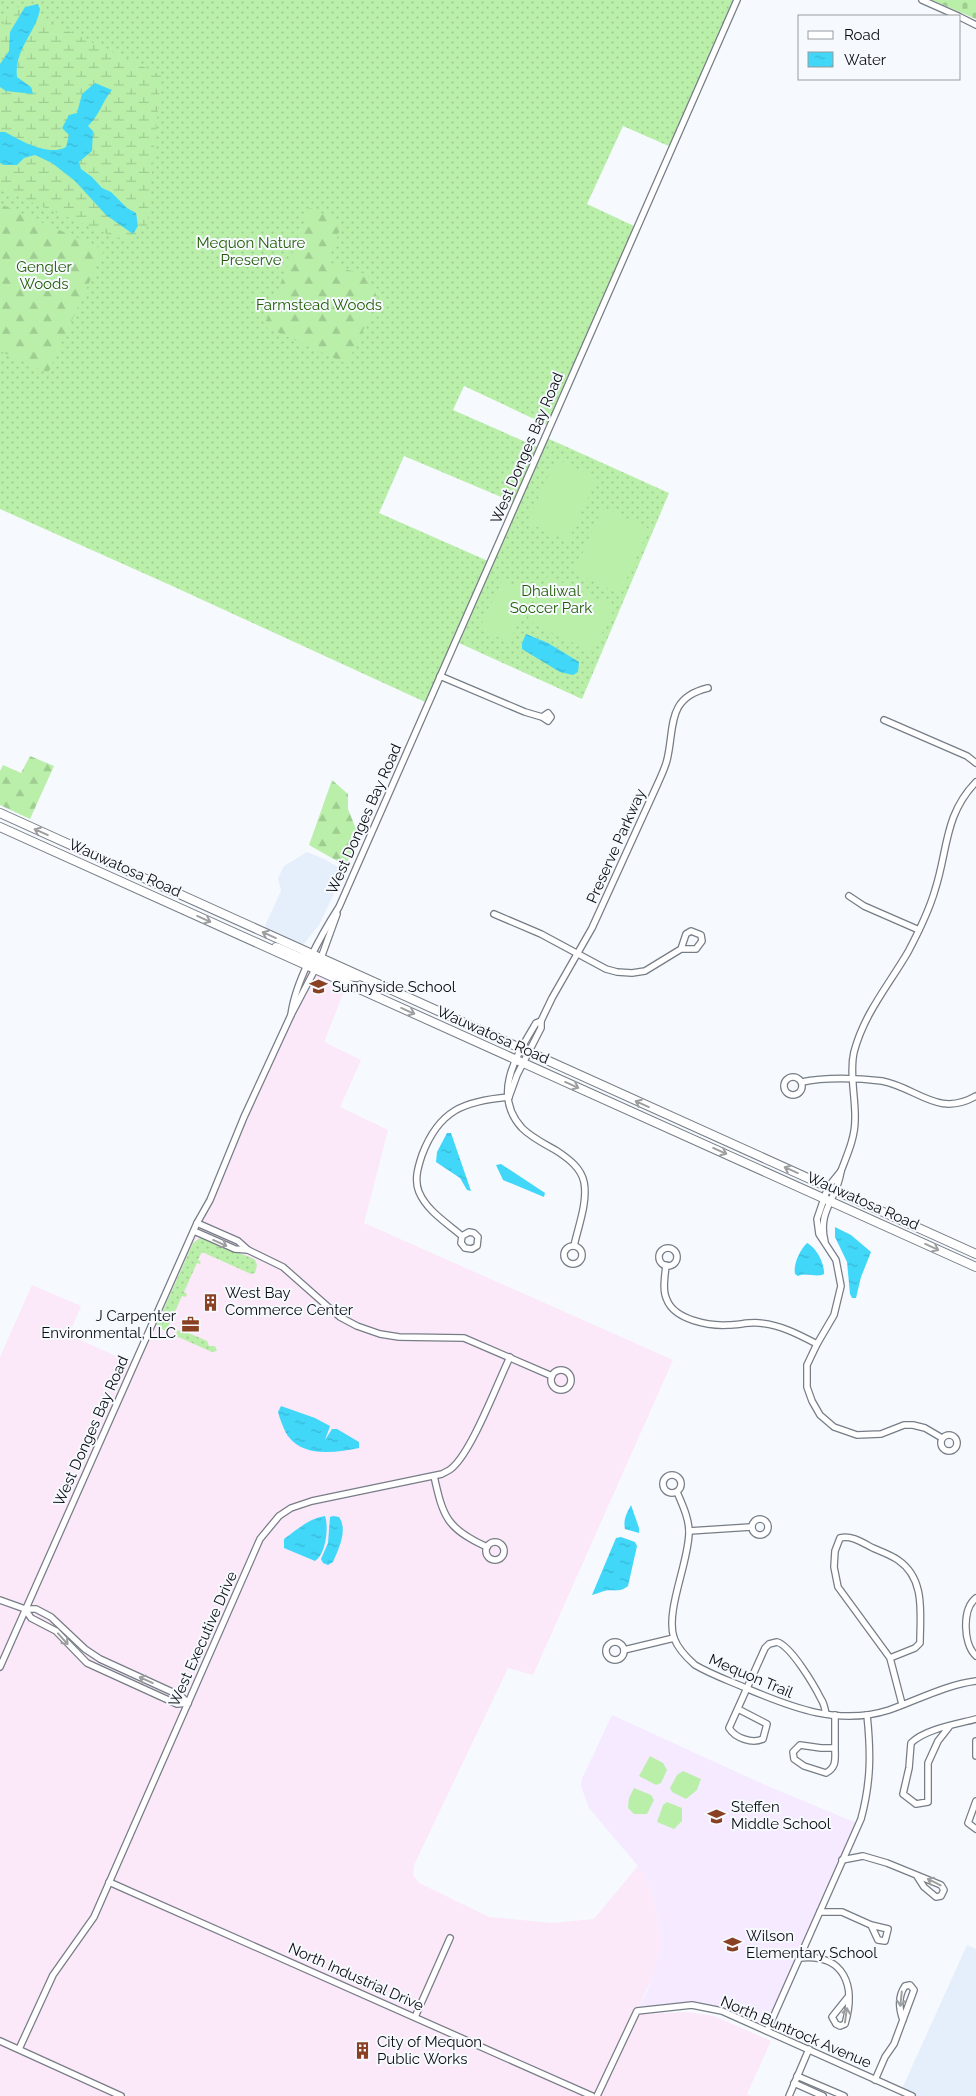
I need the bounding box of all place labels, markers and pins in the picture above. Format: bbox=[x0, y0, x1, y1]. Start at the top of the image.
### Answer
school or university icon: Sunnyside School bbox=[308, 977, 328, 997]
place label: Sunnyside School bbox=[332, 978, 457, 996]
place label: West Bay Commerce Center bbox=[225, 1284, 354, 1319]
building icon: West Bay Commerce Center bbox=[201, 1292, 221, 1312]
place label: J Carpenter Environmental, LLC bbox=[41, 1307, 177, 1342]
office icon: J Carpenter Environmental, LLC bbox=[180, 1315, 200, 1335]
place label: Steffen Middle School bbox=[731, 1798, 832, 1833]
school or university icon: Steffen Middle School bbox=[707, 1806, 727, 1826]
place label: Wilson Elementary School bbox=[746, 1927, 878, 1962]
school or university icon: Wilson Elementary School bbox=[722, 1935, 742, 1955]
place label: City of Mequon Public Works bbox=[377, 2033, 482, 2068]
building icon: City of Mequon Public Works bbox=[353, 2041, 373, 2061]

